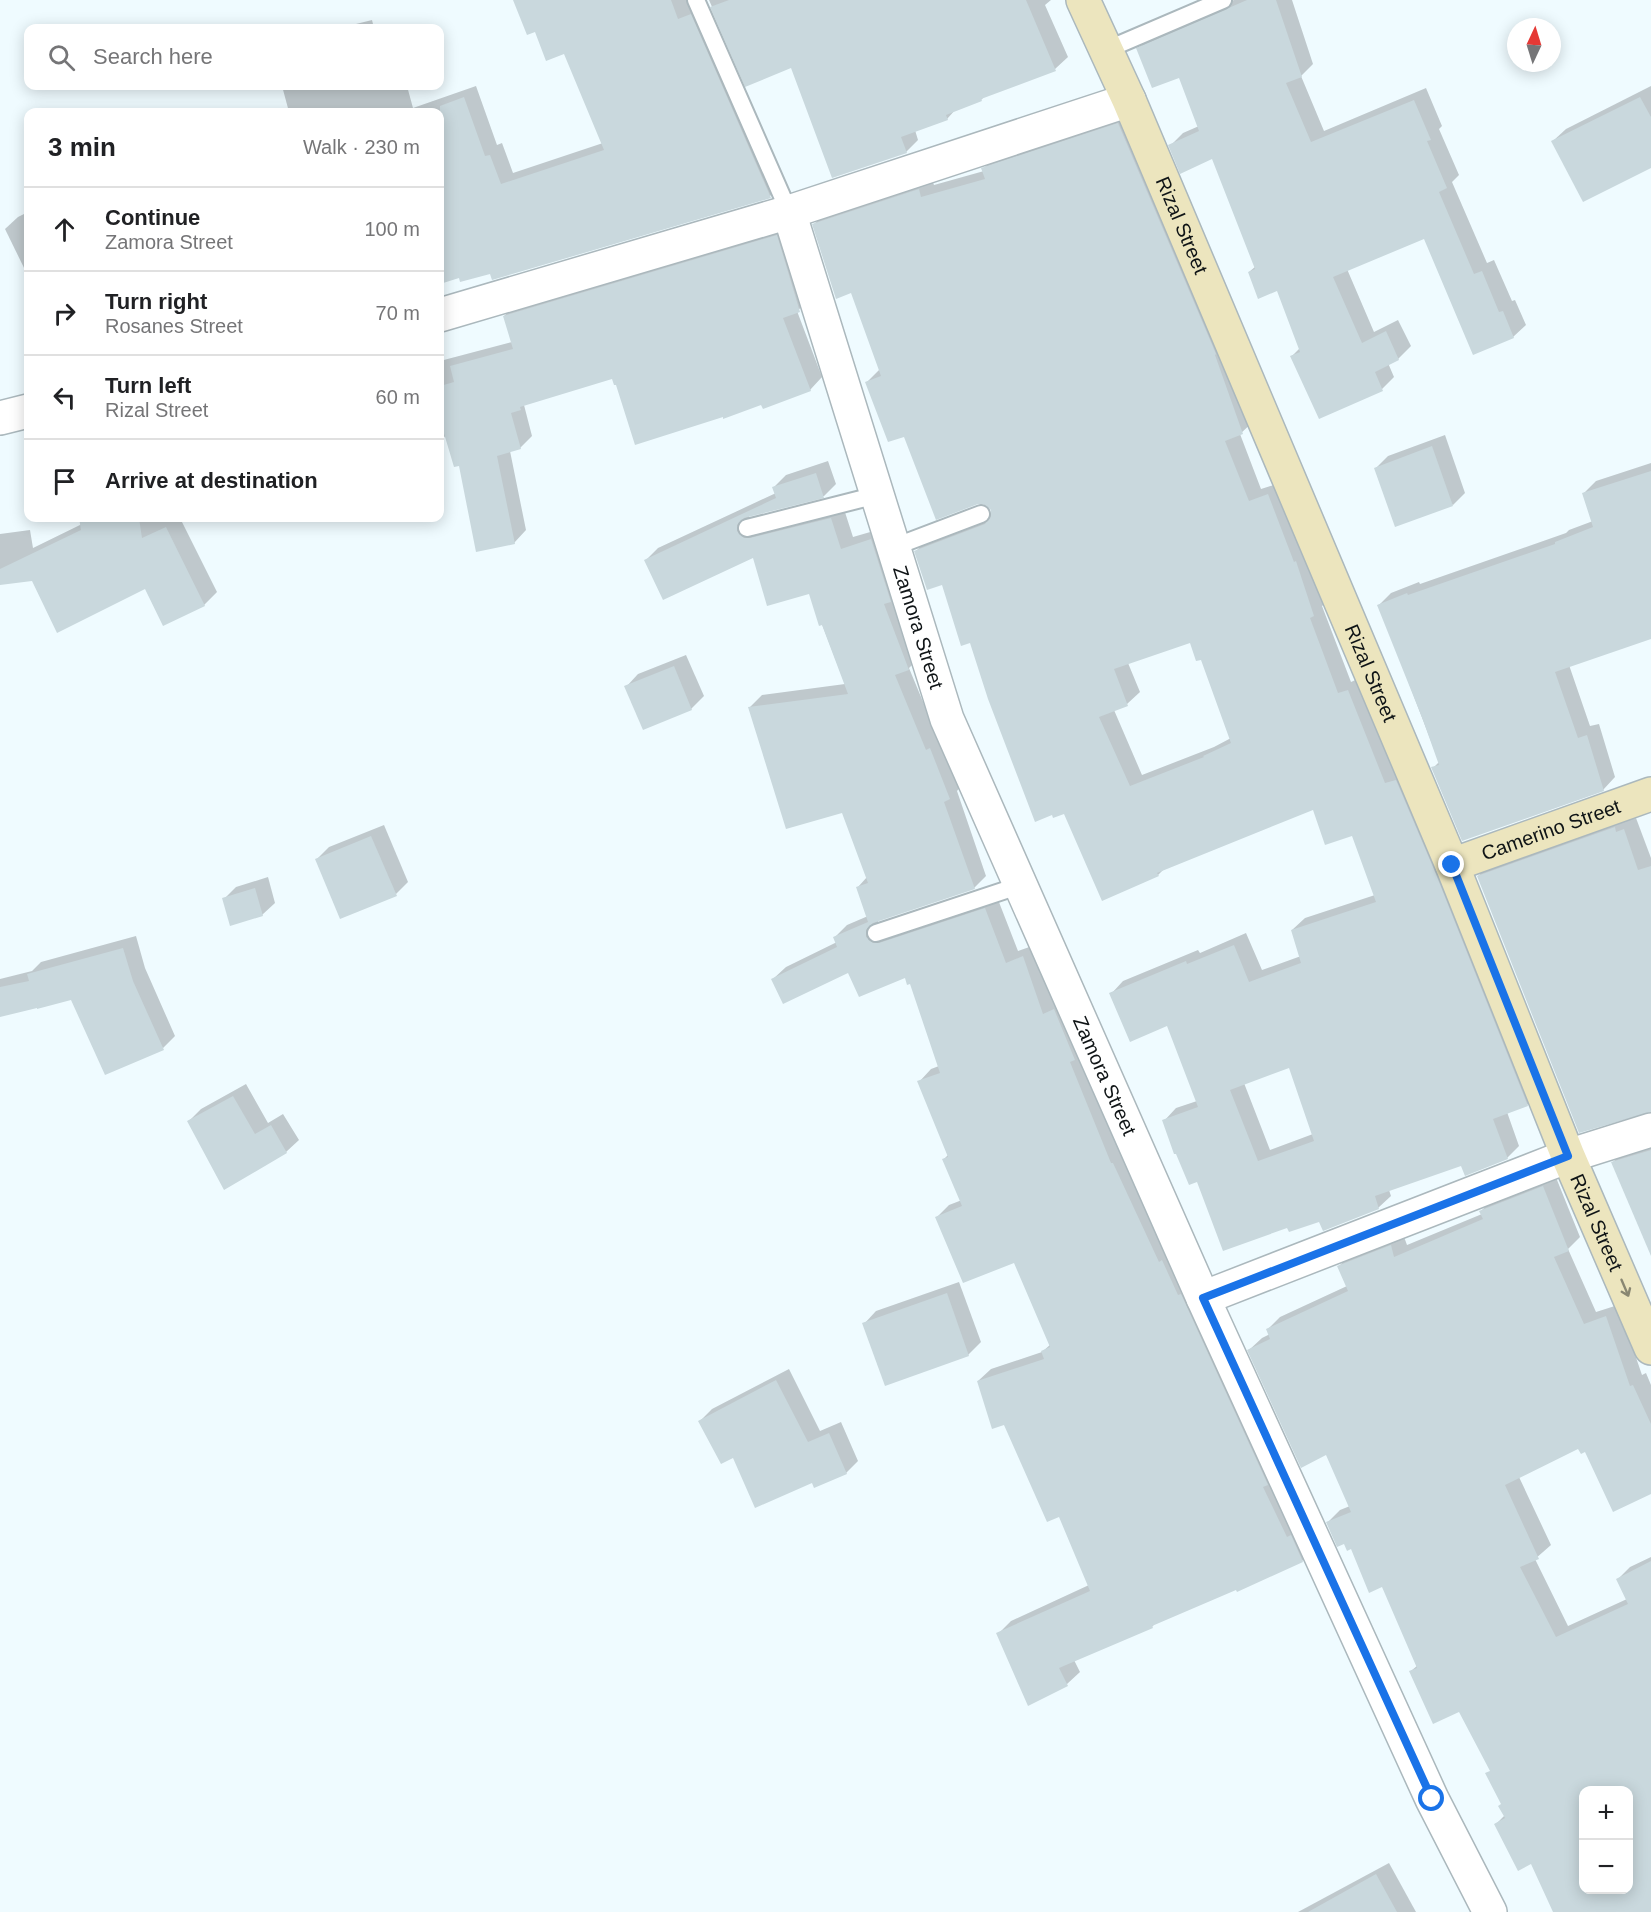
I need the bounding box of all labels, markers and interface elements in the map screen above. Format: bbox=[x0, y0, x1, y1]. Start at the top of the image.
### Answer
north arrow bbox=[1507, 18, 1561, 72]
search box bbox=[24, 24, 444, 90]
icon: search bbox=[45, 41, 78, 74]
text: Search here bbox=[93, 44, 213, 69]
text: 3 min bbox=[48, 132, 116, 162]
text: Walk · 230 m bbox=[303, 136, 420, 158]
street label: Rizal Street bbox=[1152, 173, 1212, 278]
text: Continue bbox=[105, 205, 200, 230]
icon: ahead bbox=[48, 213, 81, 246]
text: 100 m bbox=[364, 218, 420, 240]
text: Zamora Street bbox=[105, 231, 233, 253]
text: Turn right bbox=[105, 289, 207, 314]
icon: right bbox=[48, 297, 81, 330]
text: 70 m bbox=[376, 302, 420, 324]
text: Rosanes Street bbox=[105, 315, 243, 337]
text: Turn left bbox=[105, 373, 191, 398]
icon: left bbox=[48, 381, 81, 414]
text: 60 m bbox=[376, 386, 420, 408]
text: Rizal Street bbox=[105, 399, 208, 421]
icon: arrive bbox=[48, 465, 81, 498]
text: Arrive at destination bbox=[105, 468, 318, 493]
street label: Zamora Street bbox=[889, 563, 948, 692]
street label: Rizal Street bbox=[1341, 621, 1401, 725]
street label: Camerino Street bbox=[1479, 795, 1624, 865]
route end bbox=[1438, 851, 1464, 877]
street label: Zamora Street bbox=[1069, 1013, 1141, 1139]
street label: Rizal Street bbox=[1566, 1170, 1627, 1275]
one-way arrow bbox=[1620, 1279, 1631, 1297]
route start bbox=[1418, 1785, 1444, 1811]
map controls bbox=[1579, 1786, 1633, 1894]
button: + bbox=[1579, 1786, 1633, 1840]
button: − bbox=[1579, 1840, 1633, 1894]

